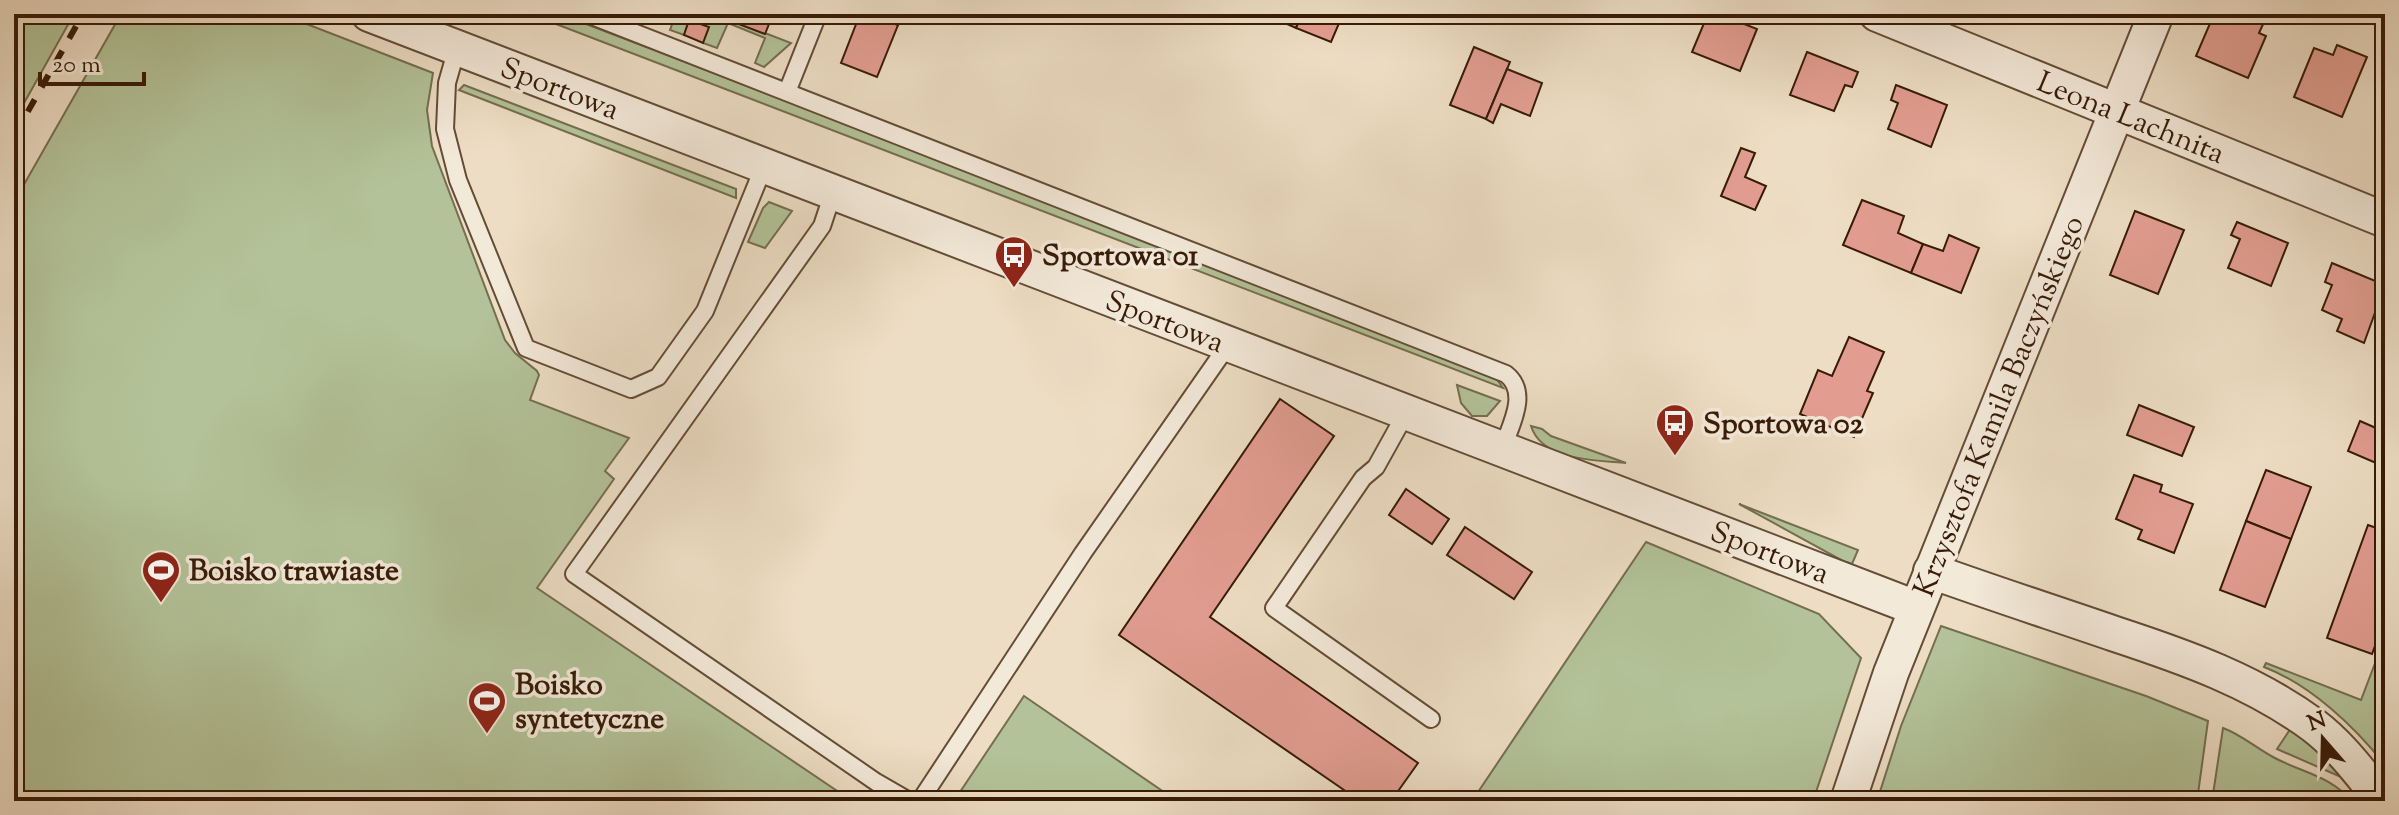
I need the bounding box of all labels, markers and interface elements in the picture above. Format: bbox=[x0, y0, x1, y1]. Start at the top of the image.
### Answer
scale bar bbox=[40, 36, 144, 86]
street label: Sportowa bbox=[493, 48, 625, 133]
text: 20 m bbox=[52, 49, 101, 83]
street label: Leona Lachnita bbox=[2030, 62, 2231, 177]
street label: Krzysztofa Kamila Baczyńskiego bbox=[1904, 210, 2097, 604]
bus stop icon: Sportowa 01 bbox=[993, 234, 1035, 289]
place label: Sportowa 01 bbox=[1042, 236, 1199, 279]
street label: Sportowa bbox=[1098, 281, 1230, 366]
bus stop icon: Sportowa 02 bbox=[1654, 402, 1696, 457]
place label: Sportowa 02 bbox=[1703, 404, 1863, 447]
street label: Sportowa bbox=[1703, 512, 1835, 597]
sports icon: Boisko trawiaste bbox=[140, 549, 182, 604]
place label: Boisko trawiaste bbox=[189, 551, 399, 594]
place label: Boisko syntetyczne bbox=[515, 665, 664, 742]
sports icon: Boisko syntetyczne bbox=[466, 680, 508, 735]
north arrow bbox=[2283, 699, 2363, 779]
text: N bbox=[2303, 705, 2331, 741]

